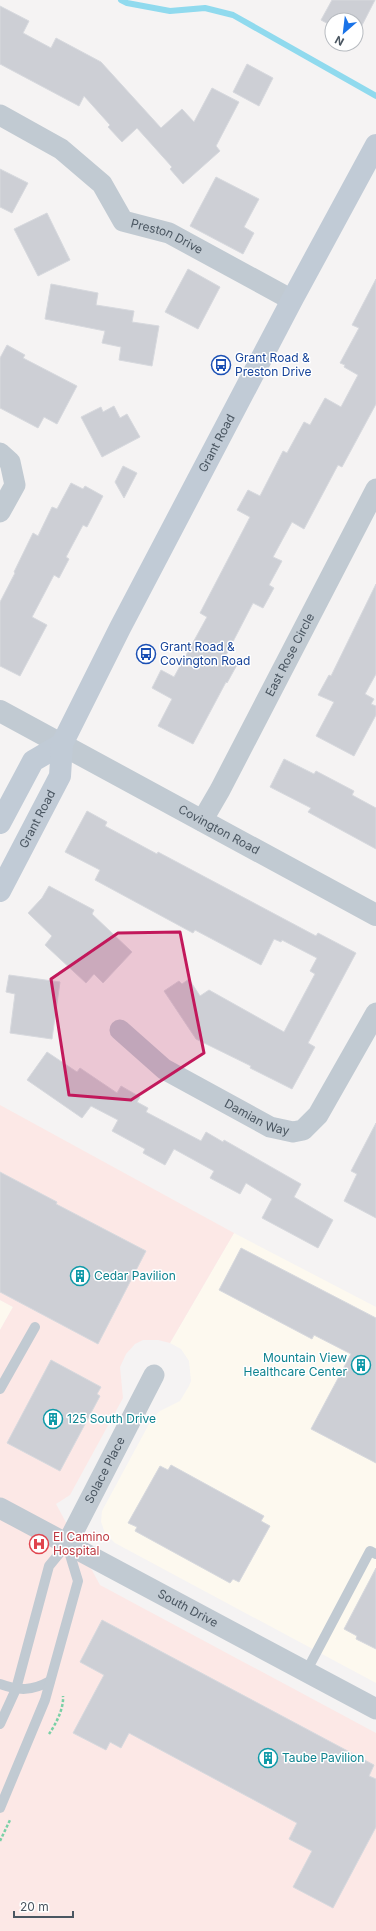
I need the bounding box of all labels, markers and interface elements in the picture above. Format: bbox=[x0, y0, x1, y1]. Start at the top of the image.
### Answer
north arrow bbox=[324, 12, 364, 52]
text: N bbox=[332, 33, 346, 49]
street label: Preston Drive bbox=[129, 215, 206, 257]
place label: Grant Road & Preston Drive bbox=[235, 350, 312, 379]
bus stop icon: Grant Road & Preston Drive bbox=[210, 354, 232, 376]
street label: Grant Road bbox=[195, 411, 238, 475]
street label: East Rose Circle bbox=[262, 610, 317, 699]
place label: Grant Road & Covington Road bbox=[160, 639, 250, 668]
bus stop icon: Grant Road & Covington Road bbox=[135, 643, 157, 665]
street label: Grant Road bbox=[16, 787, 58, 851]
street label: Covington Road bbox=[176, 801, 262, 857]
street label: Damian Way bbox=[222, 1096, 291, 1138]
building icon: Cedar Pavilion bbox=[69, 1265, 91, 1287]
place label: Cedar Pavilion bbox=[94, 1268, 176, 1283]
place label: Mountain View Healthcare Center bbox=[244, 1350, 347, 1379]
building icon: Mountain View Healthcare Center bbox=[350, 1354, 372, 1376]
building icon: 125 South Drive bbox=[42, 1408, 64, 1430]
place label: 125 South Drive bbox=[67, 1411, 156, 1426]
street label: Solace Place bbox=[81, 1434, 128, 1506]
place label: El Camino Hospital bbox=[53, 1529, 110, 1558]
hospital icon: El Camino Hospital bbox=[28, 1533, 50, 1555]
street label: South Drive bbox=[155, 1586, 221, 1630]
building icon: Taube Pavilion bbox=[257, 1747, 279, 1769]
place label: Taube Pavilion bbox=[282, 1750, 364, 1765]
scale bar bbox=[14, 1893, 73, 1919]
text: 20 m bbox=[20, 1899, 49, 1914]

